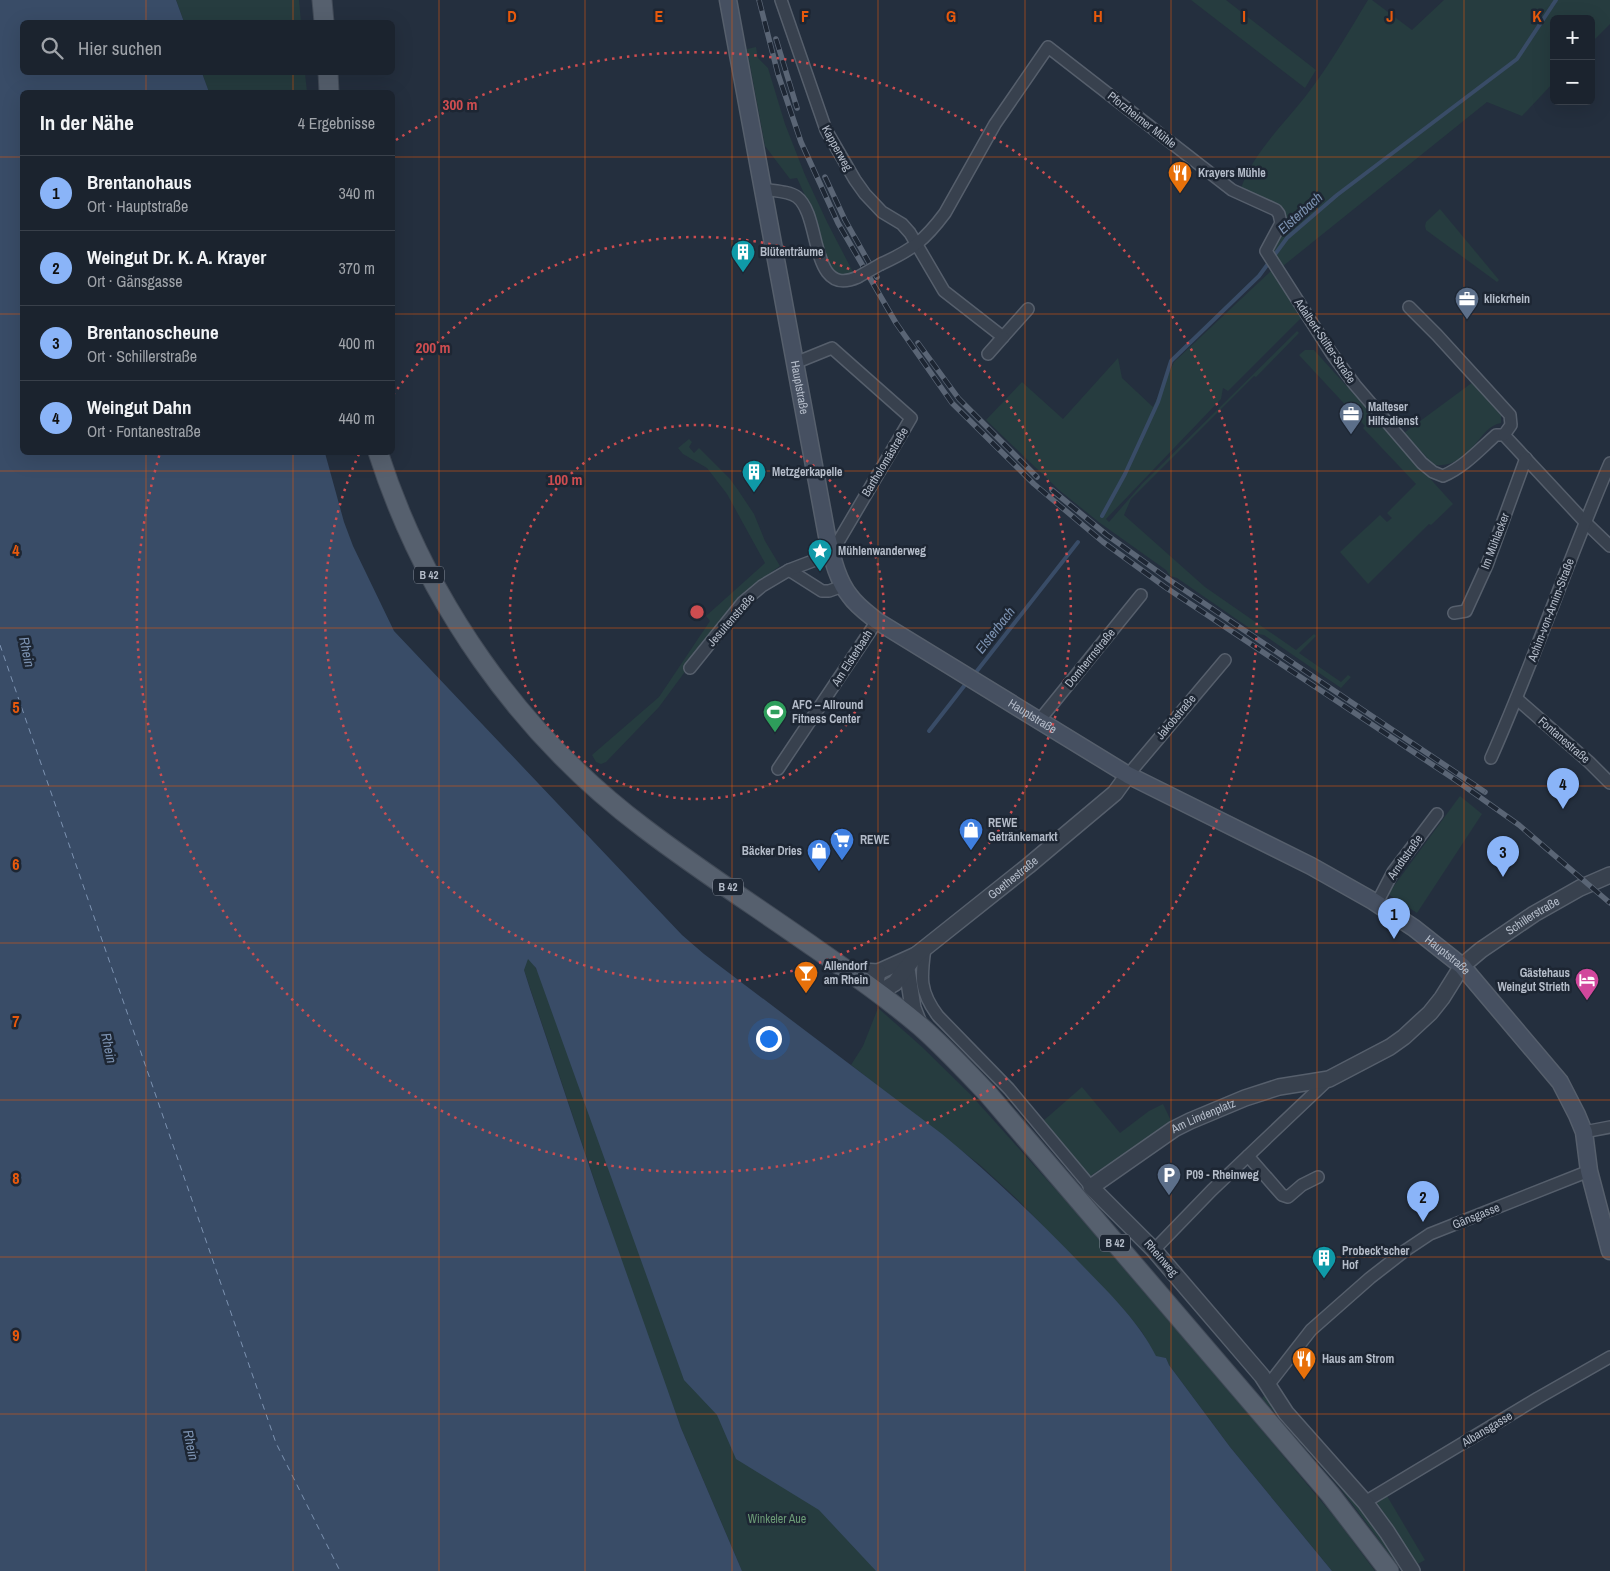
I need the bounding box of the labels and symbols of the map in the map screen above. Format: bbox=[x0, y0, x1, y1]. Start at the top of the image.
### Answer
text: D bbox=[507, 5, 517, 27]
text: E bbox=[655, 5, 664, 27]
text: F bbox=[801, 5, 809, 27]
text: G bbox=[946, 5, 956, 27]
text: H bbox=[1093, 5, 1103, 27]
text: I bbox=[1242, 5, 1246, 27]
text: J bbox=[1386, 5, 1394, 27]
text: K bbox=[1532, 5, 1542, 27]
street label: Pforzheimer Mühle bbox=[1104, 88, 1180, 152]
text: 300 m bbox=[443, 94, 477, 115]
street label: Kapperweg bbox=[818, 122, 856, 174]
restaurant icon: Krayers Mühle bbox=[1167, 160, 1193, 194]
place label: Krayers Mühle bbox=[1198, 165, 1266, 181]
water label: Elsterbach bbox=[1274, 188, 1326, 238]
building icon: Blütenträume bbox=[730, 239, 756, 273]
place label: Blütenträume bbox=[760, 244, 824, 260]
office icon: klickrhein bbox=[1454, 286, 1480, 320]
place label: klickrhein bbox=[1484, 291, 1530, 307]
street label: Adalbert-Stifter-Straße bbox=[1290, 295, 1359, 387]
text: 200 m bbox=[416, 337, 450, 358]
street label: Hauptstraße bbox=[787, 359, 812, 416]
place label: Malteser Hilfsdienst bbox=[1368, 399, 1419, 429]
office icon: Malteser Hilfsdienst bbox=[1338, 401, 1364, 435]
street label: Bartholomästraße bbox=[858, 424, 912, 500]
building icon: Metzgerkapelle bbox=[741, 459, 767, 493]
place label: Metzgerkapelle bbox=[772, 464, 843, 480]
text: 100 m bbox=[548, 469, 582, 490]
street label: Im Mühlacker bbox=[1477, 510, 1513, 571]
place icon: Mühlenwanderweg bbox=[807, 538, 833, 572]
text: 4 bbox=[12, 539, 20, 561]
place label: Mühlenwanderweg bbox=[838, 543, 926, 559]
street label: Achim-von-Arnim-Straße bbox=[1524, 556, 1578, 665]
road number: B 42 bbox=[414, 566, 444, 584]
street label: Jesuitenstraße bbox=[704, 590, 758, 650]
centre of rings bbox=[688, 603, 706, 621]
water label: Elsterbach bbox=[971, 603, 1019, 657]
street label: Domherrnstraße bbox=[1061, 625, 1119, 691]
street label: Am Elsterbach bbox=[827, 627, 876, 690]
water label: Rhein bbox=[15, 635, 39, 669]
street label: Jakobstraße bbox=[1152, 691, 1200, 743]
street label: Hauptstraße bbox=[1005, 695, 1060, 737]
text: 5 bbox=[12, 696, 20, 718]
place label: AFC – Allround Fitness Center bbox=[792, 697, 863, 727]
sports icon: AFC – Allround Fitness Center bbox=[762, 699, 788, 733]
street label: Fontanestraße bbox=[1535, 713, 1593, 767]
pin: 4 bbox=[1547, 768, 1579, 809]
place label: REWE Getränkemarkt bbox=[988, 815, 1058, 845]
shop icon: REWE Getränkemarkt bbox=[958, 817, 984, 851]
supermarket icon: REWE bbox=[829, 827, 855, 861]
street label: Arndtstraße bbox=[1383, 831, 1426, 883]
place label: REWE bbox=[860, 832, 890, 848]
pin: 3 bbox=[1487, 836, 1519, 877]
shop icon: Bäcker Dries bbox=[806, 838, 832, 872]
place label: Bäcker Dries bbox=[742, 843, 803, 859]
text: 6 bbox=[12, 853, 20, 875]
street label: Goethestraße bbox=[984, 853, 1042, 903]
road number: B 42 bbox=[713, 879, 743, 896]
street label: Schillerstraße bbox=[1503, 893, 1563, 939]
pin: 1 bbox=[1378, 898, 1410, 939]
street label: Hauptstraße bbox=[1422, 932, 1474, 978]
place label: Allendorf am Rhein bbox=[824, 958, 868, 988]
bar icon: Allendorf am Rhein bbox=[793, 960, 819, 994]
place label: Gästehaus Weingut Strieth bbox=[1497, 965, 1571, 995]
hotel icon: Gästehaus Weingut Strieth bbox=[1574, 967, 1600, 1001]
text: 7 bbox=[12, 1010, 20, 1032]
your location bbox=[756, 1026, 782, 1052]
water label: Rhein bbox=[97, 1031, 121, 1065]
street label: Am Lindenplatz bbox=[1168, 1095, 1238, 1138]
parking icon: P09 - Rheinweg bbox=[1156, 1162, 1182, 1196]
text: 8 bbox=[12, 1167, 20, 1189]
place label: P09 - Rheinweg bbox=[1186, 1167, 1259, 1183]
pin: 2 bbox=[1407, 1181, 1439, 1222]
street label: Gänsgasse bbox=[1450, 1199, 1502, 1233]
road number: B 42 bbox=[1100, 1234, 1130, 1252]
street label: Rheinweg bbox=[1140, 1236, 1182, 1280]
place label: Probeck'scher Hof bbox=[1342, 1243, 1410, 1273]
building icon: Probeck'scher Hof bbox=[1311, 1245, 1337, 1279]
text: 9 bbox=[12, 1324, 20, 1346]
restaurant icon: Haus am Strom bbox=[1291, 1346, 1317, 1380]
place label: Haus am Strom bbox=[1322, 1351, 1394, 1367]
street label: Albansgasse bbox=[1458, 1408, 1515, 1451]
water label: Rhein bbox=[179, 1428, 203, 1462]
park label: Winkeler Aue bbox=[748, 1511, 806, 1527]

